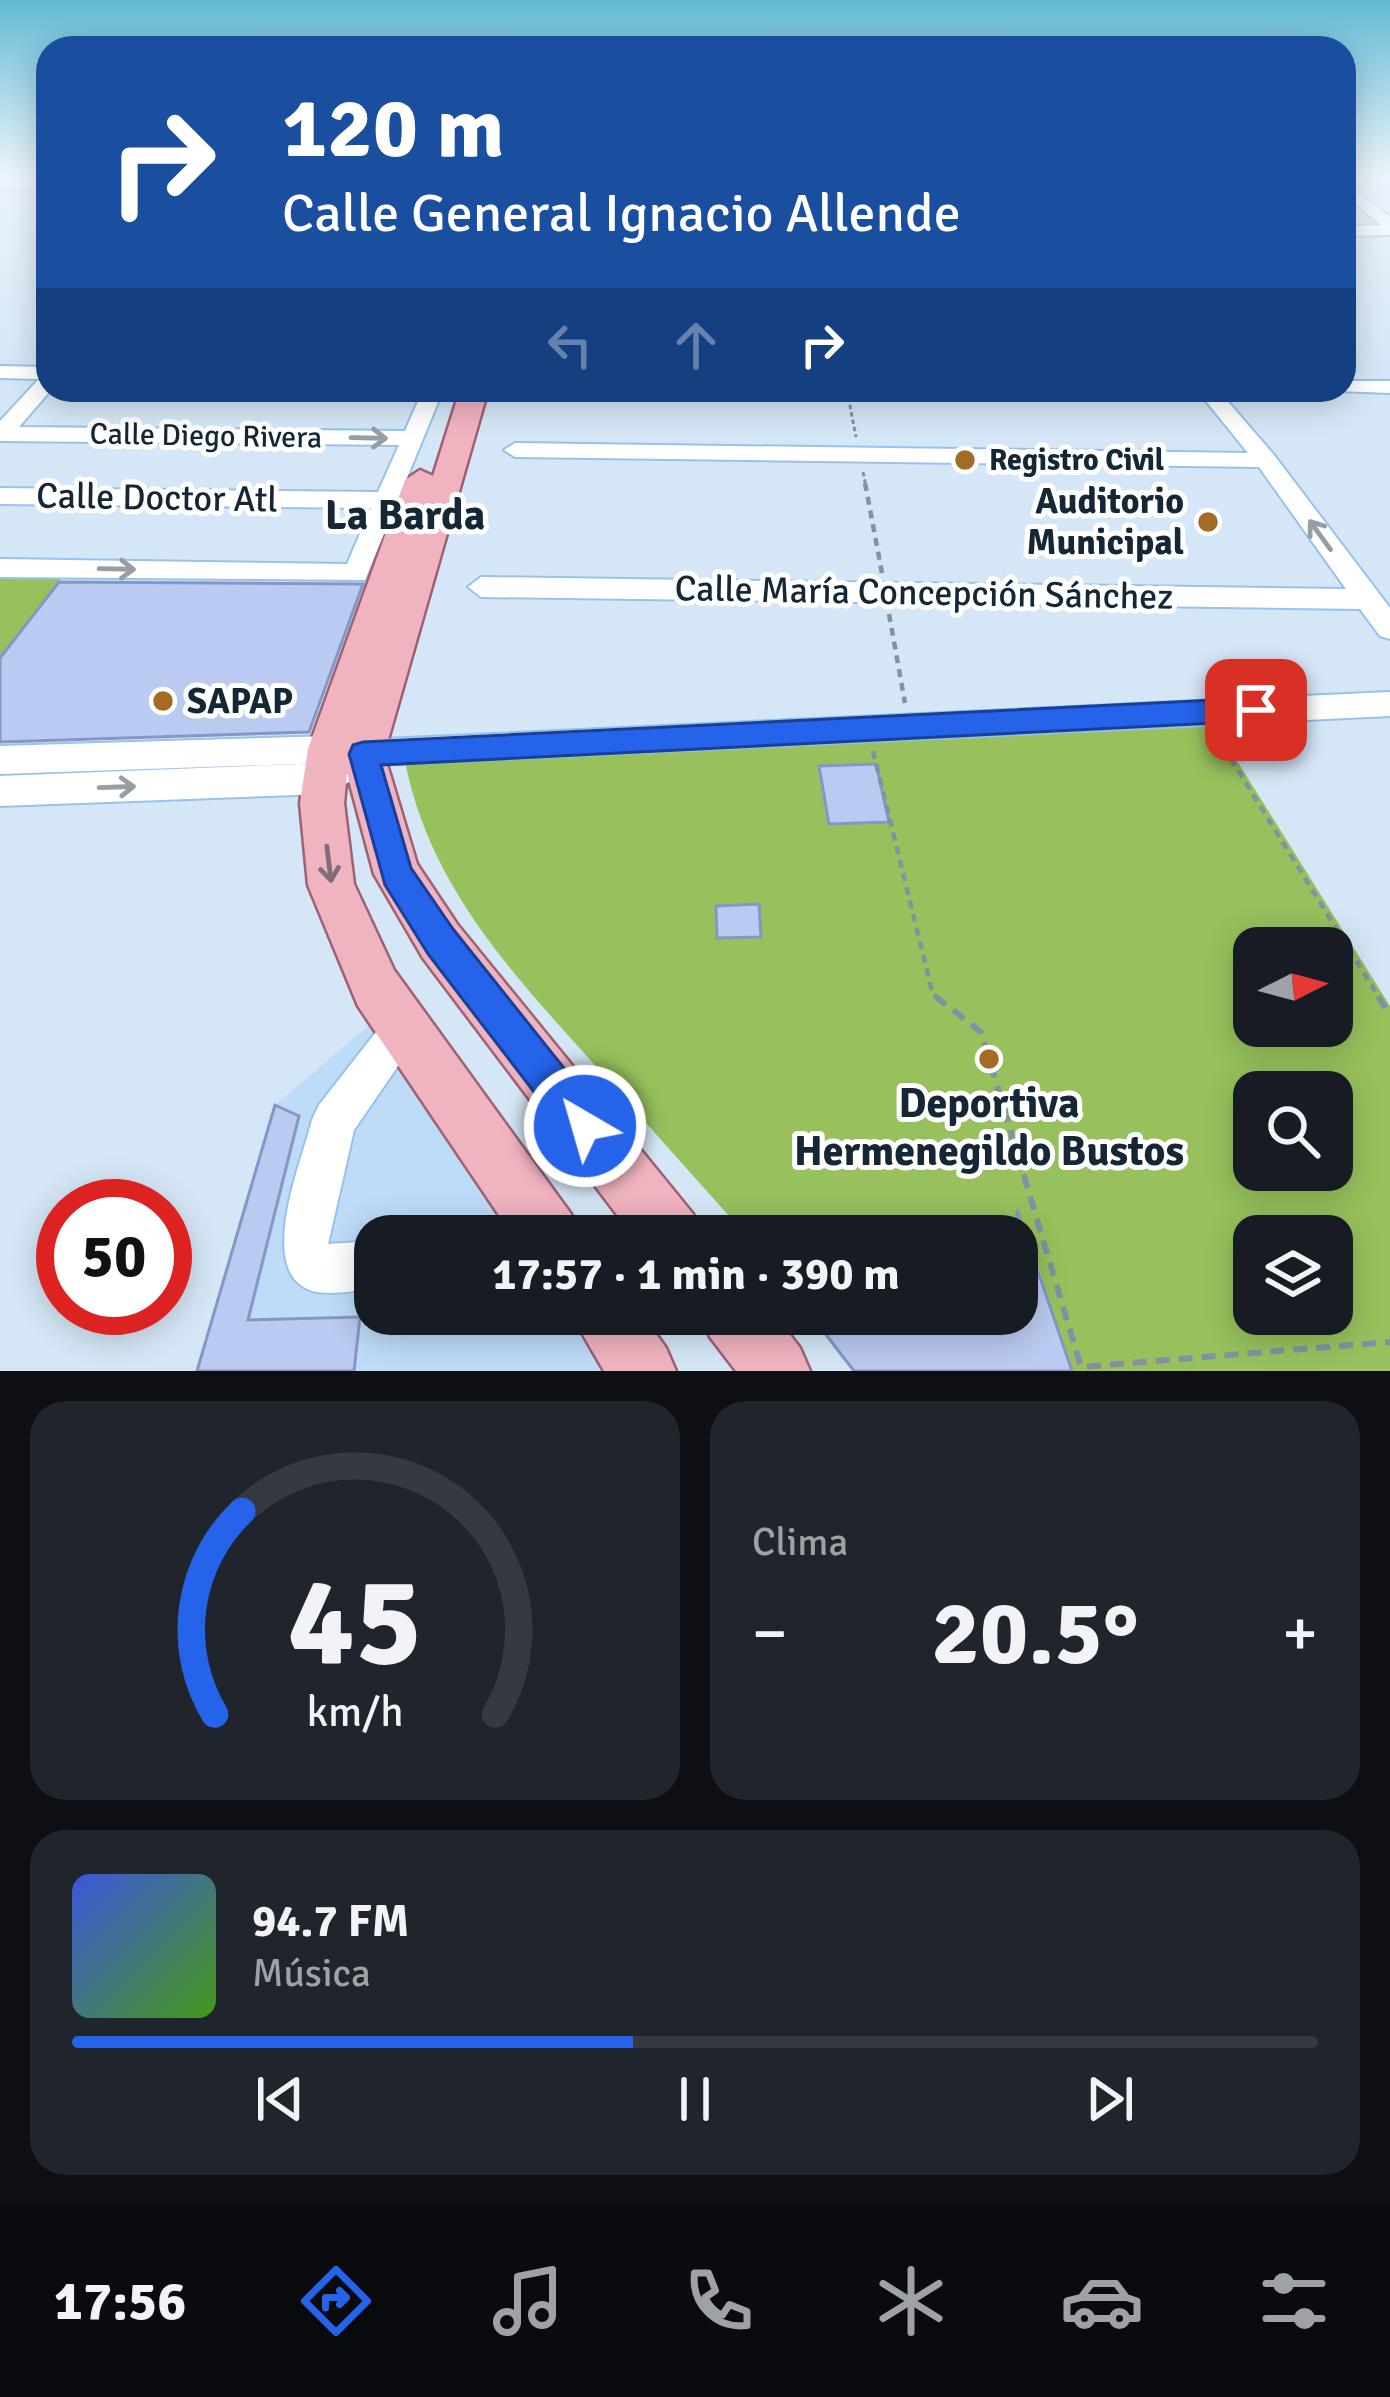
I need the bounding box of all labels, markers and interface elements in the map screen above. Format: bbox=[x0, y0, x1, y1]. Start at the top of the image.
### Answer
text: 120 m bbox=[282, 77, 504, 181]
icon: right bbox=[84, 84, 240, 240]
text: Calle General Ignacio Allende bbox=[282, 180, 961, 247]
icon: left bbox=[537, 312, 603, 378]
icon: ahead bbox=[663, 312, 729, 378]
icon: right bbox=[789, 312, 855, 378]
street label: Calle Diego Rivera bbox=[89, 415, 323, 457]
one-way arrow bbox=[349, 426, 388, 449]
place label: Registro Civil bbox=[989, 442, 1164, 479]
marker: Registro Civil bbox=[952, 447, 978, 473]
street label: Calle Doctor Atl bbox=[36, 473, 278, 523]
place label: Auditorio Municipal bbox=[1027, 479, 1184, 565]
district label: La Barda bbox=[325, 490, 485, 541]
marker: Auditorio Municipal bbox=[1195, 509, 1221, 535]
one-way arrow bbox=[1308, 519, 1334, 552]
one-way arrow bbox=[97, 558, 136, 581]
street label: Calle María Concepción Sánchez bbox=[674, 566, 1174, 620]
pin bbox=[1205, 659, 1307, 761]
icon: arrive bbox=[1223, 677, 1289, 743]
place label: SAPAP bbox=[187, 679, 293, 724]
marker: SAPAP bbox=[150, 688, 176, 714]
one-way arrow bbox=[97, 775, 136, 798]
one-way arrow bbox=[319, 844, 341, 883]
north arrow bbox=[1233, 927, 1353, 1047]
map controls bbox=[1233, 927, 1353, 1335]
marker: Deportiva Hermenegildo Bustos bbox=[976, 1046, 1002, 1072]
position arrow bbox=[522, 1063, 648, 1189]
button: search bbox=[1233, 1071, 1353, 1191]
place label: Deportiva Hermenegildo Bustos bbox=[794, 1078, 1184, 1177]
speed limit sign: 50 bbox=[36, 1179, 192, 1335]
button: layers bbox=[1233, 1215, 1353, 1335]
text: 17:57 · 1 min · 390 m bbox=[492, 1247, 900, 1302]
text: Clima bbox=[752, 1518, 848, 1566]
text: 45 bbox=[288, 1546, 422, 1699]
text: 20.5° bbox=[931, 1578, 1139, 1689]
text: − bbox=[752, 1593, 788, 1674]
text: + bbox=[1282, 1593, 1318, 1674]
text: km/h bbox=[306, 1685, 404, 1738]
text: 94.7 FM bbox=[252, 1894, 409, 1949]
text: Música bbox=[252, 1949, 371, 1997]
icon: previous bbox=[247, 2066, 313, 2132]
icon: pause bbox=[662, 2066, 728, 2132]
icon: next bbox=[1077, 2066, 1143, 2132]
icon: directions bbox=[294, 2259, 378, 2343]
icon: music bbox=[486, 2259, 570, 2343]
icon: phone bbox=[677, 2259, 761, 2343]
icon: climate bbox=[869, 2259, 953, 2343]
icon: car bbox=[1060, 2259, 1144, 2343]
icon: filters bbox=[1252, 2259, 1336, 2343]
text: 17:56 bbox=[54, 2268, 186, 2335]

